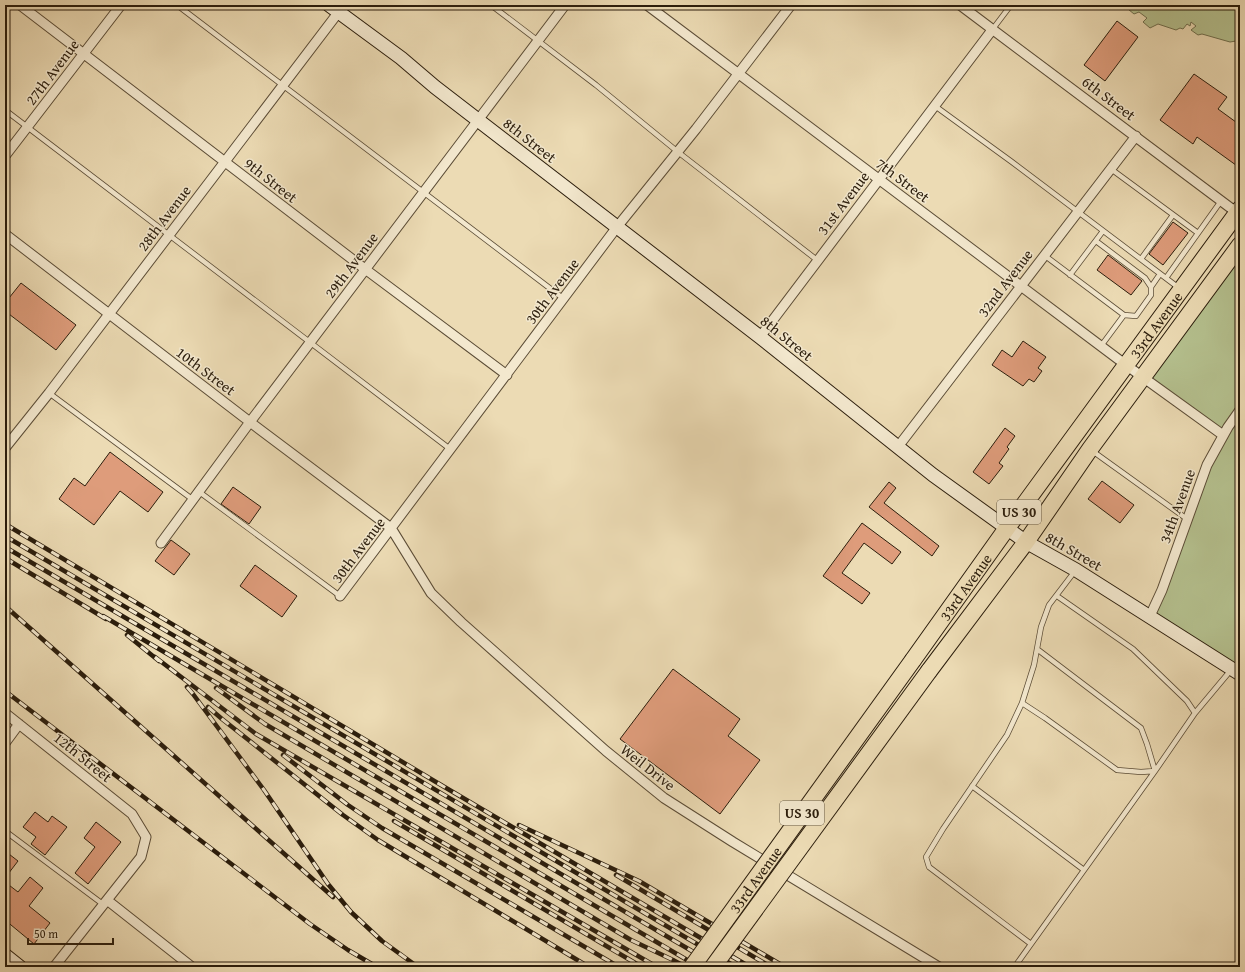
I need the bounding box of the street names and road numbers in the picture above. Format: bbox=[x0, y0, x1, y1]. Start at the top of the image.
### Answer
street label: 27th Avenue bbox=[20, 35, 84, 109]
street label: 6th Street bbox=[1078, 71, 1141, 126]
street label: 8th Street bbox=[499, 113, 562, 168]
street label: 9th Street bbox=[240, 153, 303, 208]
street label: 7th Street bbox=[872, 153, 935, 208]
street label: 31st Avenue bbox=[812, 167, 874, 239]
street label: 28th Avenue bbox=[132, 181, 196, 255]
street label: 29th Avenue bbox=[319, 228, 383, 302]
street label: 32nd Avenue bbox=[972, 245, 1038, 321]
street label: 30th Avenue bbox=[520, 254, 584, 328]
street label: 33rd Avenue bbox=[1124, 287, 1187, 362]
street label: 8th Street bbox=[756, 310, 818, 366]
street label: 10th Street bbox=[172, 342, 241, 401]
street label: 34th Avenue bbox=[1154, 466, 1200, 546]
road number: US 30 bbox=[997, 500, 1041, 524]
street label: 30th Avenue bbox=[326, 513, 390, 587]
street label: 8th Street bbox=[1042, 526, 1107, 576]
street label: 33rd Avenue bbox=[934, 549, 996, 625]
street label: 12th Street bbox=[49, 727, 117, 787]
street label: Weil Drive bbox=[616, 739, 680, 795]
road number: US 30 bbox=[780, 801, 824, 825]
street label: 33rd Avenue bbox=[724, 842, 786, 917]

